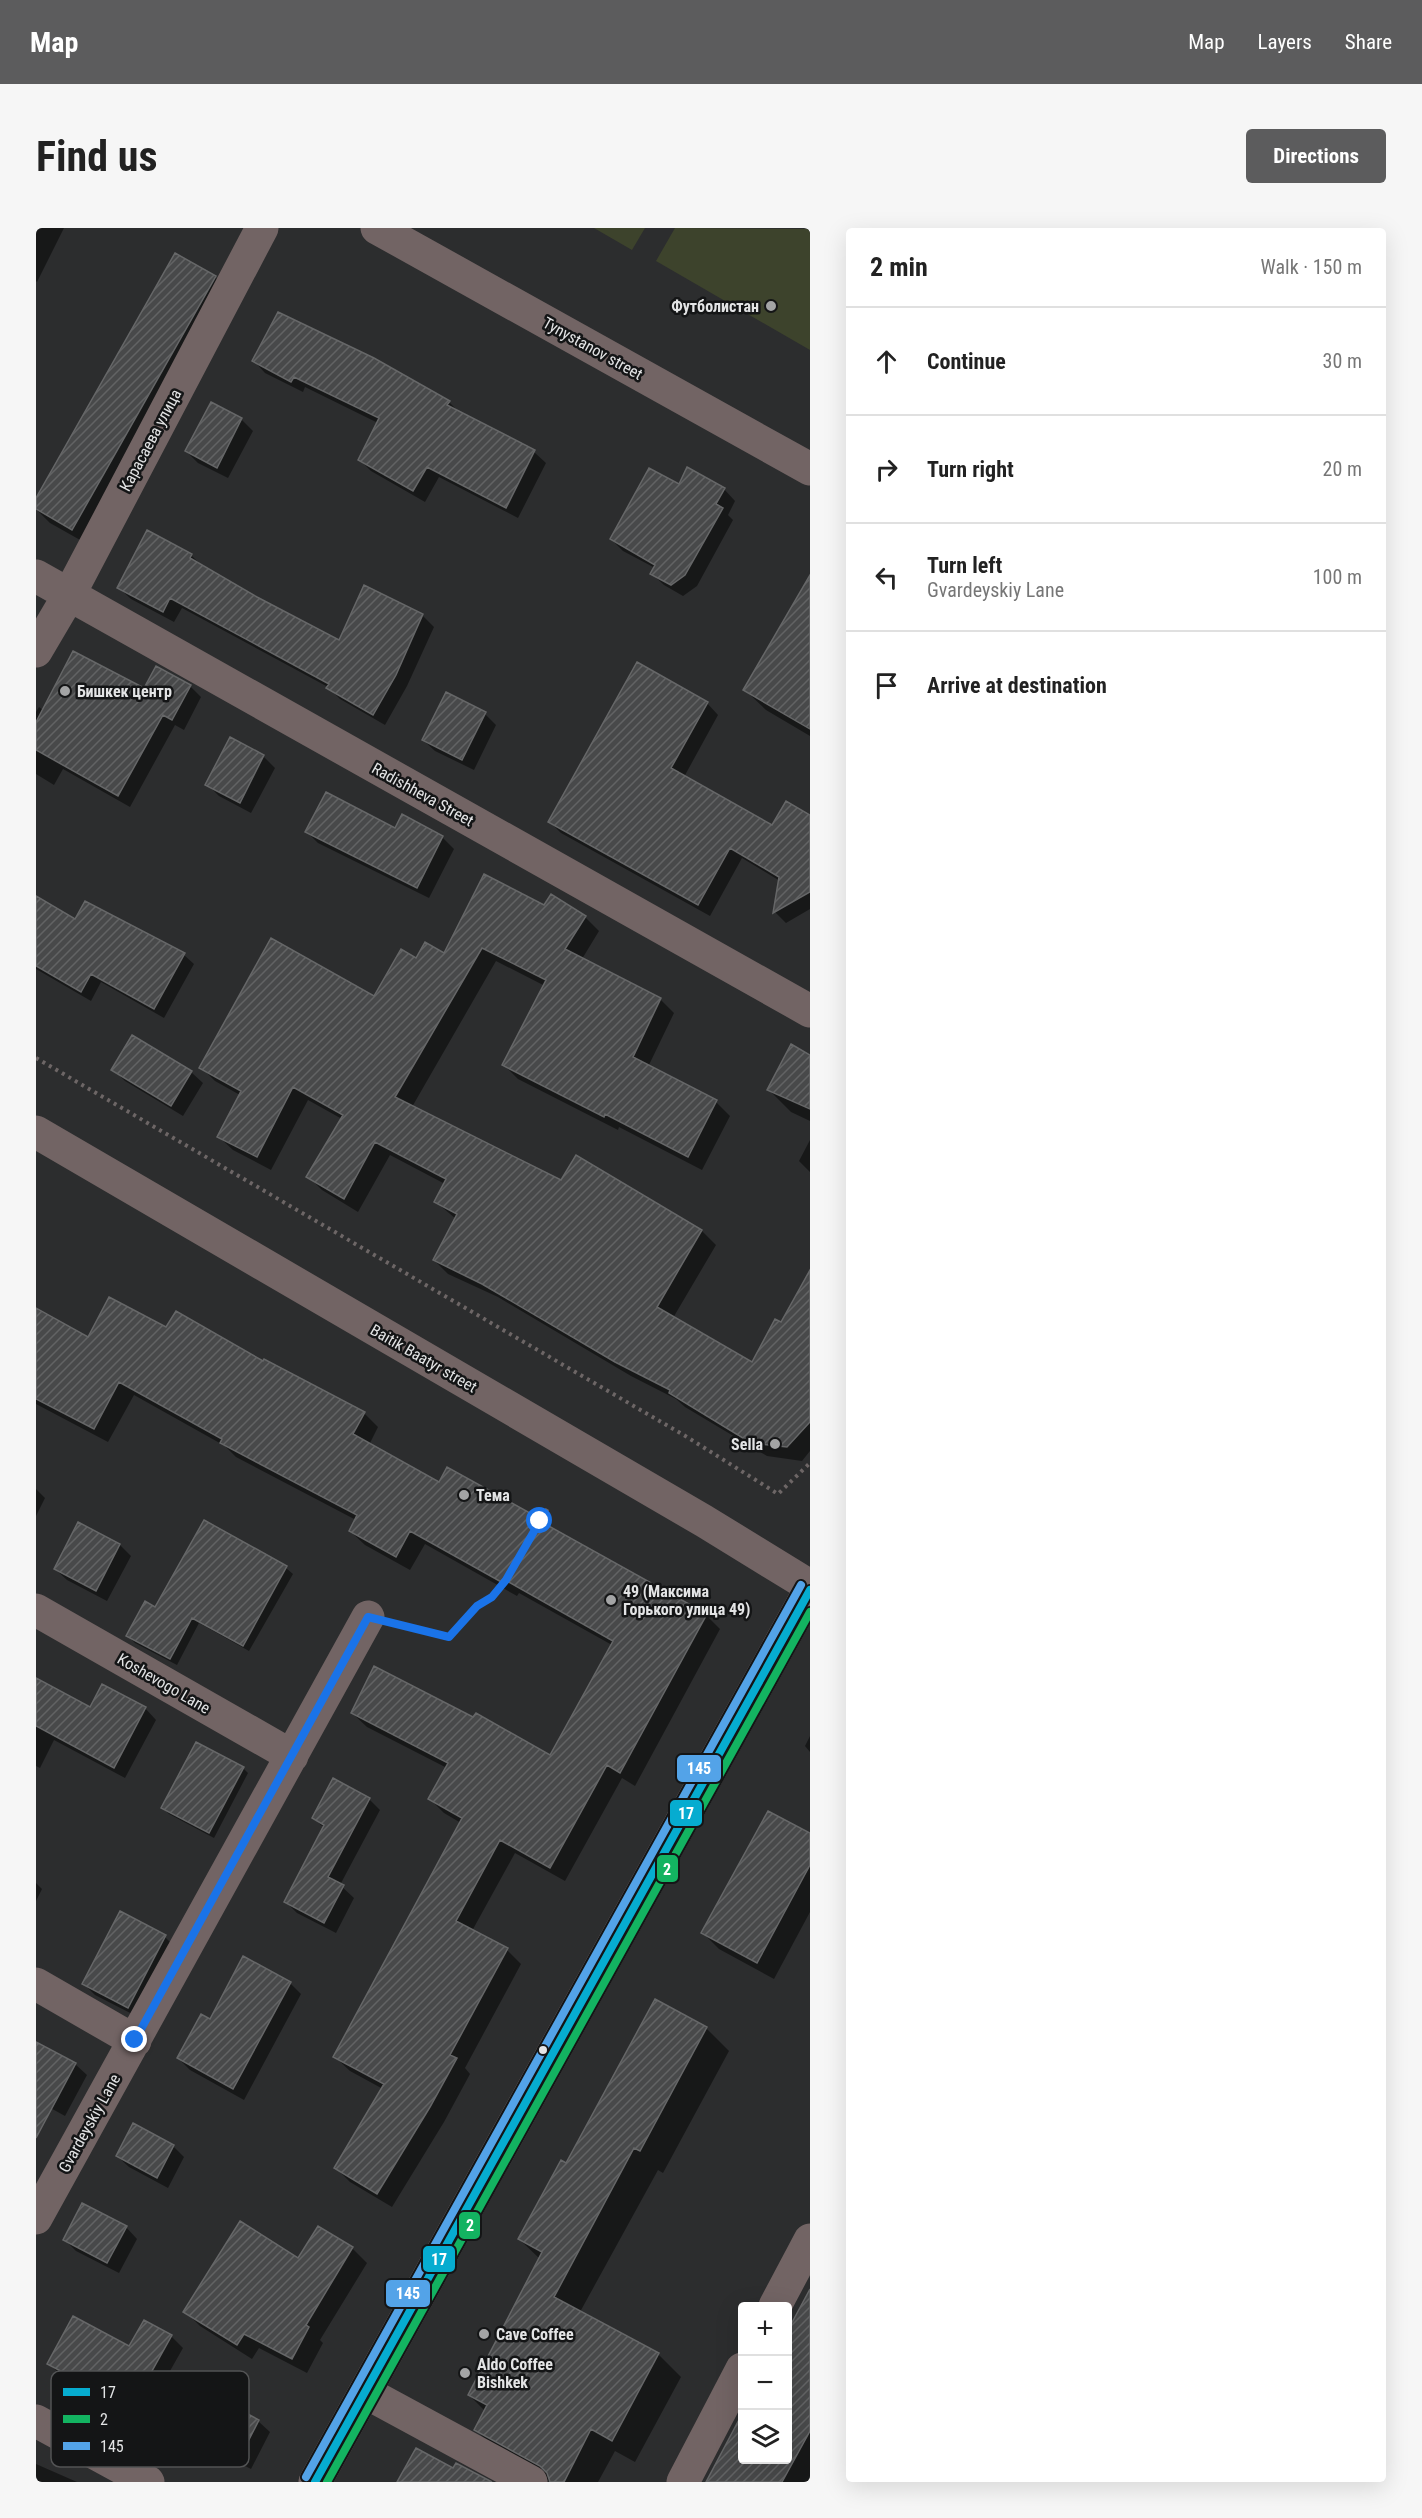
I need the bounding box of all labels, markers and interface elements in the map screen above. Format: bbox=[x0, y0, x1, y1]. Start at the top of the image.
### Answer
text: Map bbox=[30, 26, 78, 59]
text: Map bbox=[1188, 30, 1225, 54]
text: Layers bbox=[1258, 30, 1312, 54]
text: Share bbox=[1345, 30, 1392, 54]
button: Directions bbox=[1246, 129, 1386, 183]
text: Find us bbox=[36, 132, 157, 181]
text: 2 min bbox=[870, 252, 928, 282]
text: Walk · 150 m bbox=[1261, 255, 1362, 279]
place label: Футболистан bbox=[671, 297, 759, 316]
marker: Футболистан bbox=[764, 299, 778, 313]
street label: Tynystanov street bbox=[540, 313, 646, 384]
icon: ahead bbox=[870, 345, 903, 378]
text: Continue bbox=[927, 349, 1006, 374]
text: 30 m bbox=[1323, 349, 1362, 373]
street label: Карасаева улица bbox=[116, 386, 185, 495]
icon: right bbox=[870, 453, 903, 486]
text: Turn right bbox=[927, 457, 1014, 482]
text: 20 m bbox=[1323, 457, 1362, 481]
text: Turn left bbox=[927, 553, 1002, 578]
icon: left bbox=[870, 561, 903, 594]
text: 100 m bbox=[1313, 565, 1362, 589]
text: Gvardeyskiy Lane bbox=[927, 578, 1064, 602]
icon: arrive bbox=[870, 669, 903, 702]
text: Arrive at destination bbox=[927, 673, 1107, 698]
place label: Бишкек центр bbox=[77, 682, 172, 701]
marker: Бишкек центр bbox=[58, 684, 72, 698]
street label: Radishheva Street bbox=[369, 759, 477, 830]
street label: Baitik Baatyr street bbox=[367, 1320, 481, 1397]
place label: Sella bbox=[731, 1435, 763, 1454]
marker: Sella bbox=[768, 1437, 782, 1451]
place label: Тема bbox=[476, 1486, 510, 1505]
marker: Тема bbox=[457, 1488, 471, 1502]
route start bbox=[526, 1507, 552, 1533]
place label: 49 (Максима Горького улица 49) bbox=[623, 1582, 750, 1619]
marker: 49 (Максима Горького улица 49) bbox=[604, 1593, 618, 1607]
street label: Koshevogo Lane bbox=[114, 1649, 213, 1718]
line badge: 145 bbox=[676, 1754, 722, 1783]
text: 145 bbox=[687, 1759, 711, 1778]
line badge: 17 bbox=[669, 1799, 703, 1827]
text: 17 bbox=[678, 1804, 694, 1823]
line badge: 2 bbox=[656, 1854, 679, 1883]
text: 2 bbox=[663, 1860, 671, 1879]
route end bbox=[121, 2026, 147, 2052]
unlabelled marker bbox=[537, 2044, 549, 2056]
street label: Gvardeyskiy Lane bbox=[55, 2071, 124, 2176]
line badge: 2 bbox=[458, 2211, 481, 2240]
text: 2 bbox=[466, 2216, 474, 2235]
line badge: 17 bbox=[422, 2245, 456, 2273]
text: 17 bbox=[431, 2250, 447, 2269]
line badge: 145 bbox=[385, 2279, 431, 2308]
text: 145 bbox=[396, 2284, 420, 2303]
map controls bbox=[738, 2302, 792, 2464]
button: + bbox=[738, 2302, 792, 2356]
place label: Cave Coffee bbox=[496, 2325, 574, 2344]
marker: Cave Coffee bbox=[477, 2327, 491, 2341]
place label: Aldo Coffee Bishkek bbox=[477, 2355, 553, 2392]
button: − bbox=[738, 2356, 792, 2410]
marker: Aldo Coffee Bishkek bbox=[458, 2366, 472, 2380]
legend bbox=[51, 2371, 249, 2467]
text: 17 bbox=[100, 2383, 116, 2402]
text: 2 bbox=[100, 2410, 108, 2429]
button: layers bbox=[738, 2410, 792, 2464]
text: 145 bbox=[100, 2437, 124, 2456]

